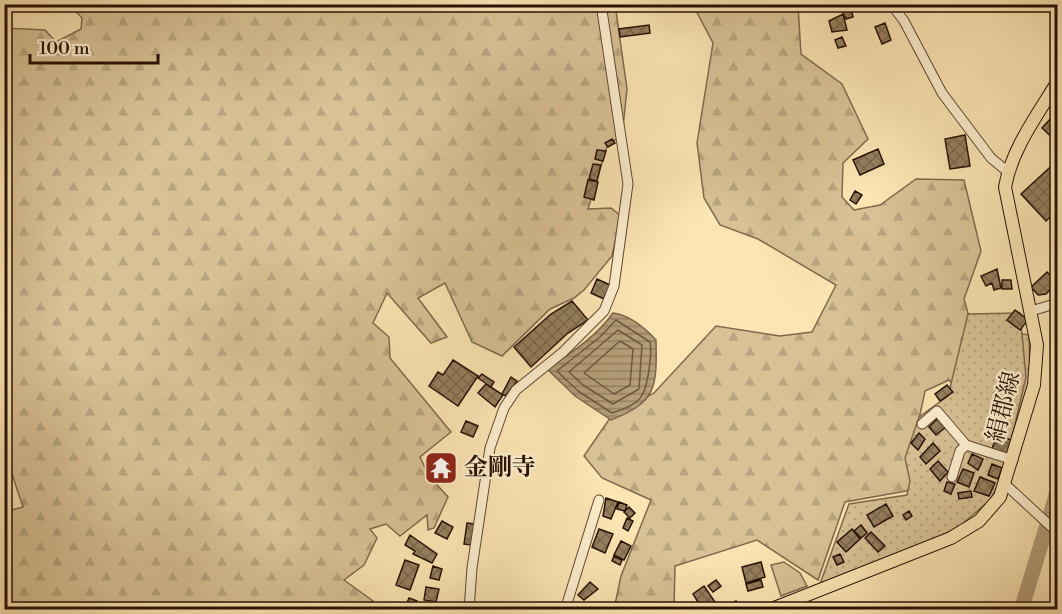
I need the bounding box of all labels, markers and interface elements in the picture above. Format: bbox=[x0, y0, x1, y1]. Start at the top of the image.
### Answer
scale bar bbox=[30, 27, 158, 65]
text: 100 m bbox=[39, 37, 90, 60]
street label: 絹郡線 bbox=[981, 368, 1027, 446]
temple icon: 金剛寺 bbox=[423, 450, 459, 486]
place label: 金剛寺 bbox=[464, 453, 536, 483]

